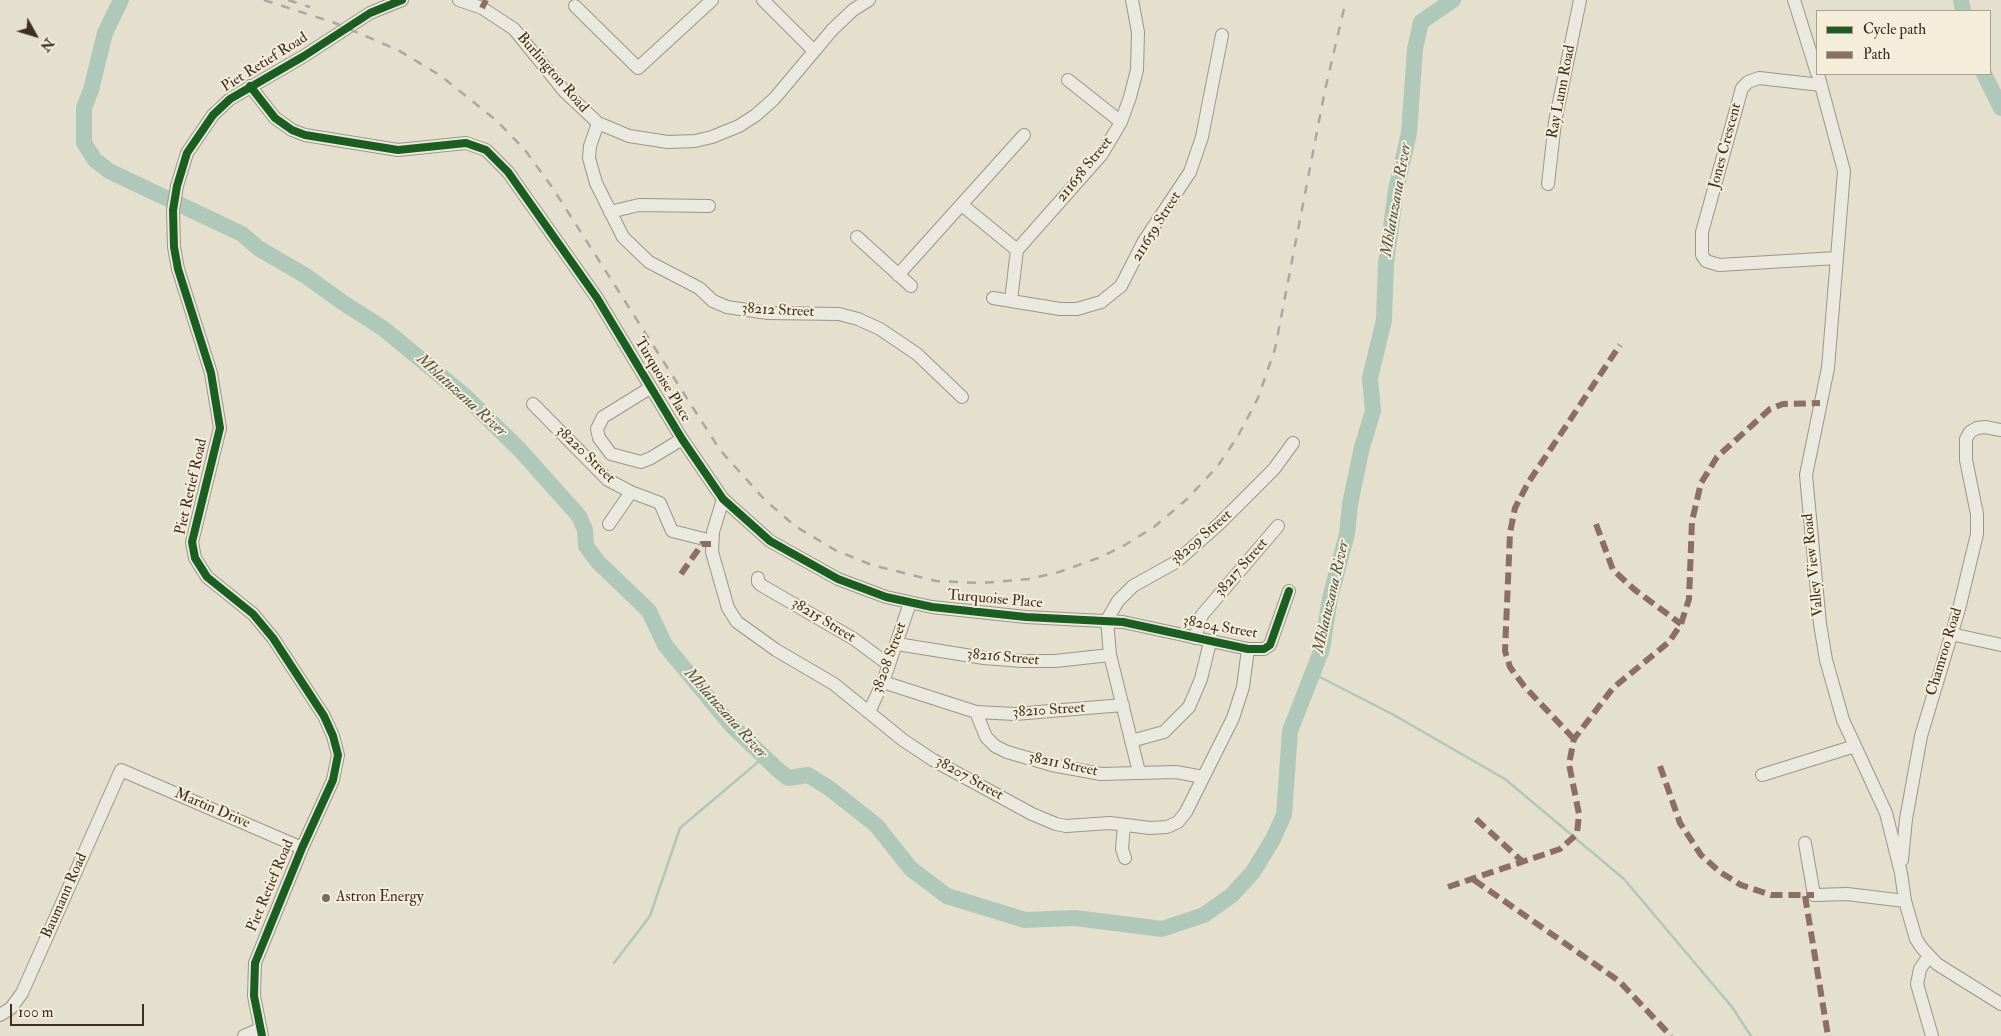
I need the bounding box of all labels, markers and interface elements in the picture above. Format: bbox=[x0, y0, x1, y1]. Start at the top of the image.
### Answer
north arrow bbox=[10, 10, 60, 60]
legend bbox=[1816, 10, 1991, 75]
text: Cycle path bbox=[1863, 20, 1926, 39]
street label: Piet Retief Road bbox=[219, 29, 311, 97]
street label: Burlington Road bbox=[512, 29, 592, 117]
text: N bbox=[36, 35, 58, 55]
street label: Ray Lunn Road bbox=[1544, 44, 1580, 140]
text: Path bbox=[1863, 45, 1890, 64]
street label: Jones Crescent bbox=[1706, 101, 1746, 191]
street label: 211658 Street bbox=[1053, 134, 1117, 206]
water label: Mhlatuzana River bbox=[1378, 142, 1416, 258]
street label: 211659 Street bbox=[1128, 189, 1186, 265]
street label: 38212 Street bbox=[741, 300, 815, 322]
street label: Turquoise Place bbox=[630, 335, 694, 425]
water label: Mhlatuzana River bbox=[412, 350, 510, 442]
street label: 38220 Street bbox=[552, 422, 618, 488]
street label: Piet Retief Road bbox=[172, 437, 212, 537]
street label: 38209 Street bbox=[1168, 507, 1236, 569]
street label: Valley View Road bbox=[1800, 513, 1828, 617]
street label: 38217 Street bbox=[1212, 535, 1272, 601]
water label: Mhlatuzana River bbox=[1310, 539, 1354, 655]
street label: Turquoise Place bbox=[947, 587, 1043, 613]
street label: 38215 Street bbox=[788, 595, 858, 647]
street label: Chamroo Road bbox=[1923, 606, 1967, 698]
street label: 38204 Street bbox=[1181, 613, 1259, 643]
street label: 38208 Street bbox=[869, 620, 911, 696]
street label: 38216 Street bbox=[966, 646, 1040, 670]
water label: Mhlatuzana River bbox=[679, 665, 771, 763]
street label: 38210 Street bbox=[1012, 699, 1086, 723]
street label: 38211 Street bbox=[1027, 749, 1099, 781]
street label: 38207 Street bbox=[932, 753, 1006, 805]
street label: Martin Drive bbox=[172, 785, 252, 833]
street label: Piet Retief Road bbox=[244, 837, 298, 935]
street label: Baumann Road bbox=[38, 851, 92, 941]
place label: Astron Energy bbox=[336, 889, 424, 907]
marker: Astron Energy bbox=[320, 892, 332, 904]
scale bar bbox=[12, 994, 146, 1026]
text: 100 m bbox=[18, 1003, 53, 1022]

